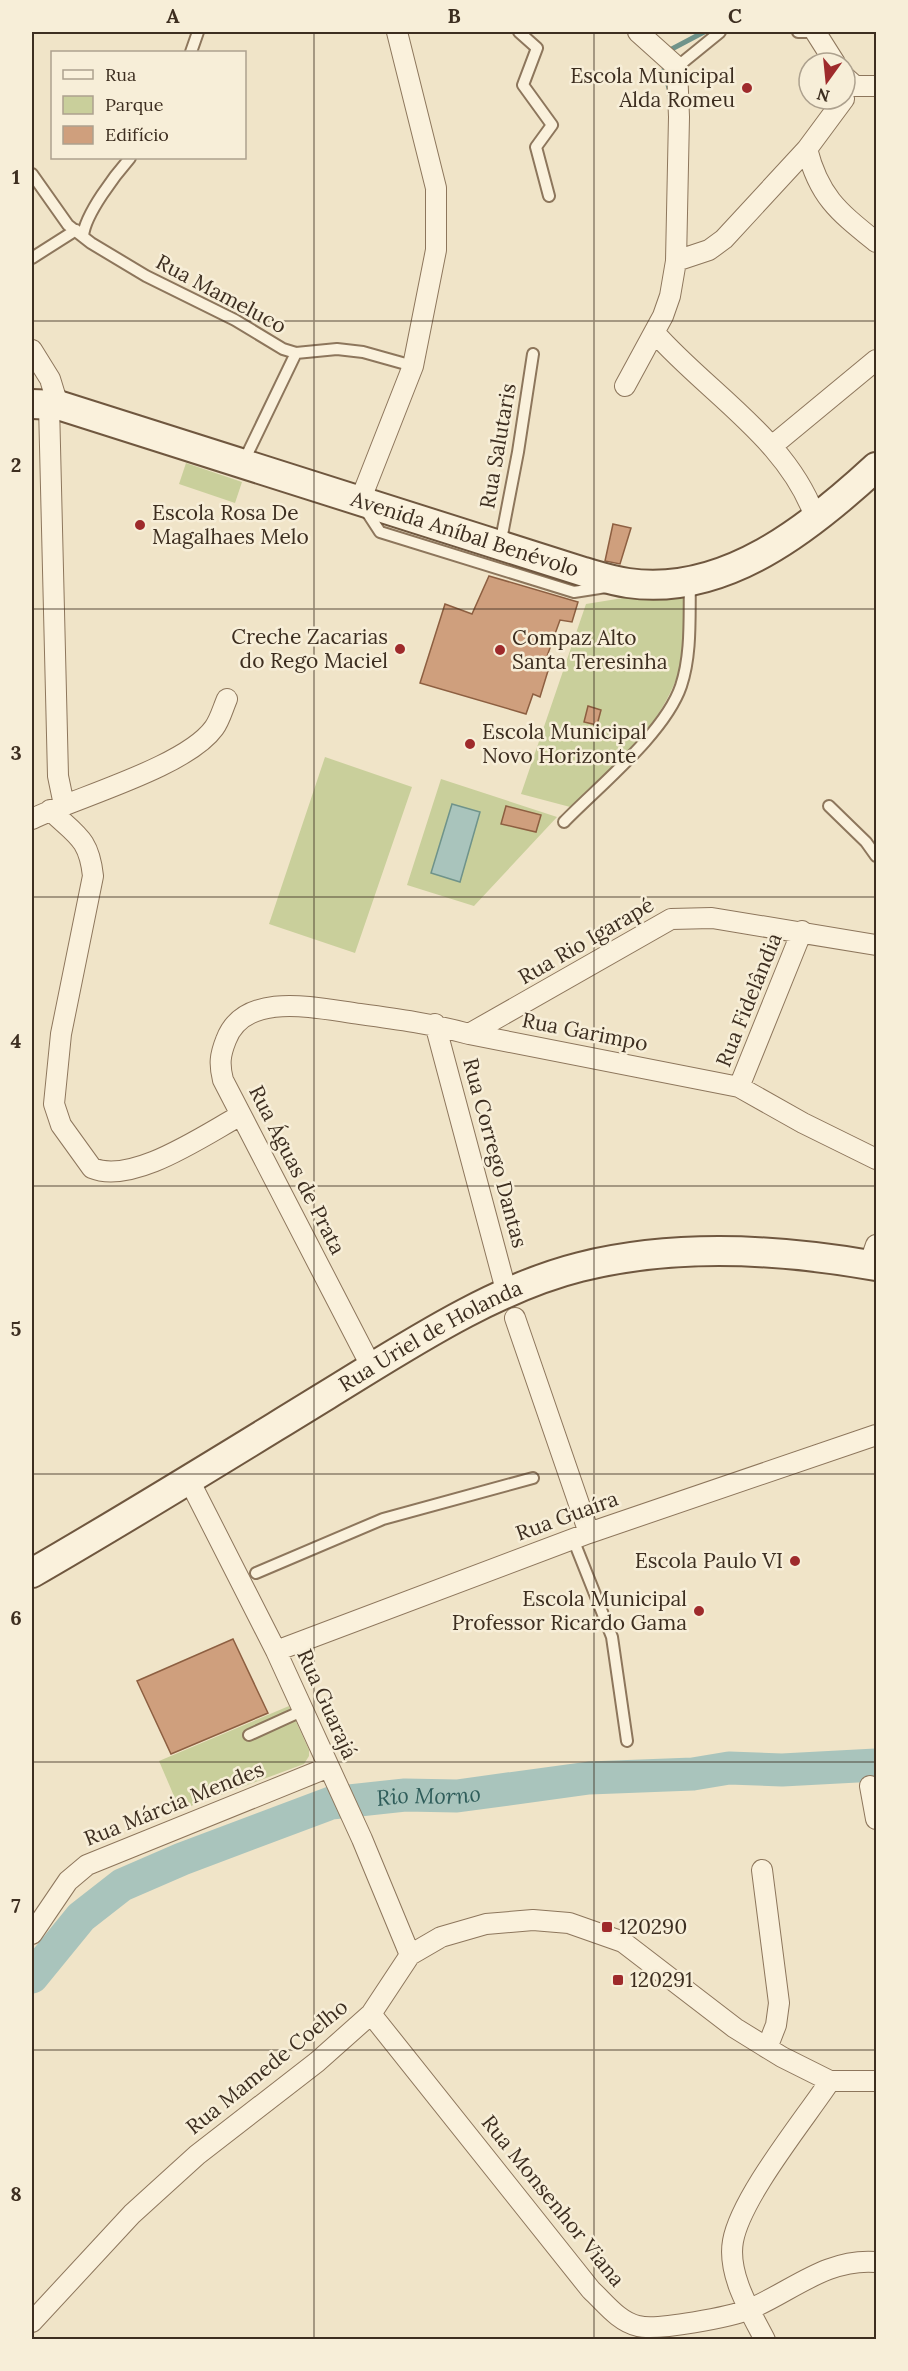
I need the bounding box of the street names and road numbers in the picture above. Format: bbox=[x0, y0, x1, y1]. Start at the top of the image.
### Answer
street label: Rua Mameluco bbox=[151, 248, 291, 339]
street label: Rua Salutaris bbox=[473, 381, 522, 511]
street label: Avenida Aníbal Benévolo bbox=[347, 485, 582, 583]
street label: Rua Rio Igarapé bbox=[513, 891, 658, 990]
street label: Rua Fidelândia bbox=[709, 929, 788, 1071]
street label: Rua Garimpo bbox=[520, 1006, 650, 1057]
street label: Rua Corrego Dantas bbox=[457, 1055, 534, 1251]
street label: Rua Águas de Prata bbox=[243, 1081, 352, 1259]
street label: Rua Uriel de Holanda bbox=[334, 1274, 526, 1398]
street label: Rua Guaíra bbox=[512, 1484, 622, 1547]
street label: Rua Guarajá bbox=[291, 1645, 364, 1763]
street label: Rua Márcia Mendes bbox=[80, 1755, 268, 1852]
street label: Rua Mamede Coelho bbox=[180, 1993, 353, 2140]
street label: Rua Monsenhor Viana bbox=[476, 2109, 631, 2292]

